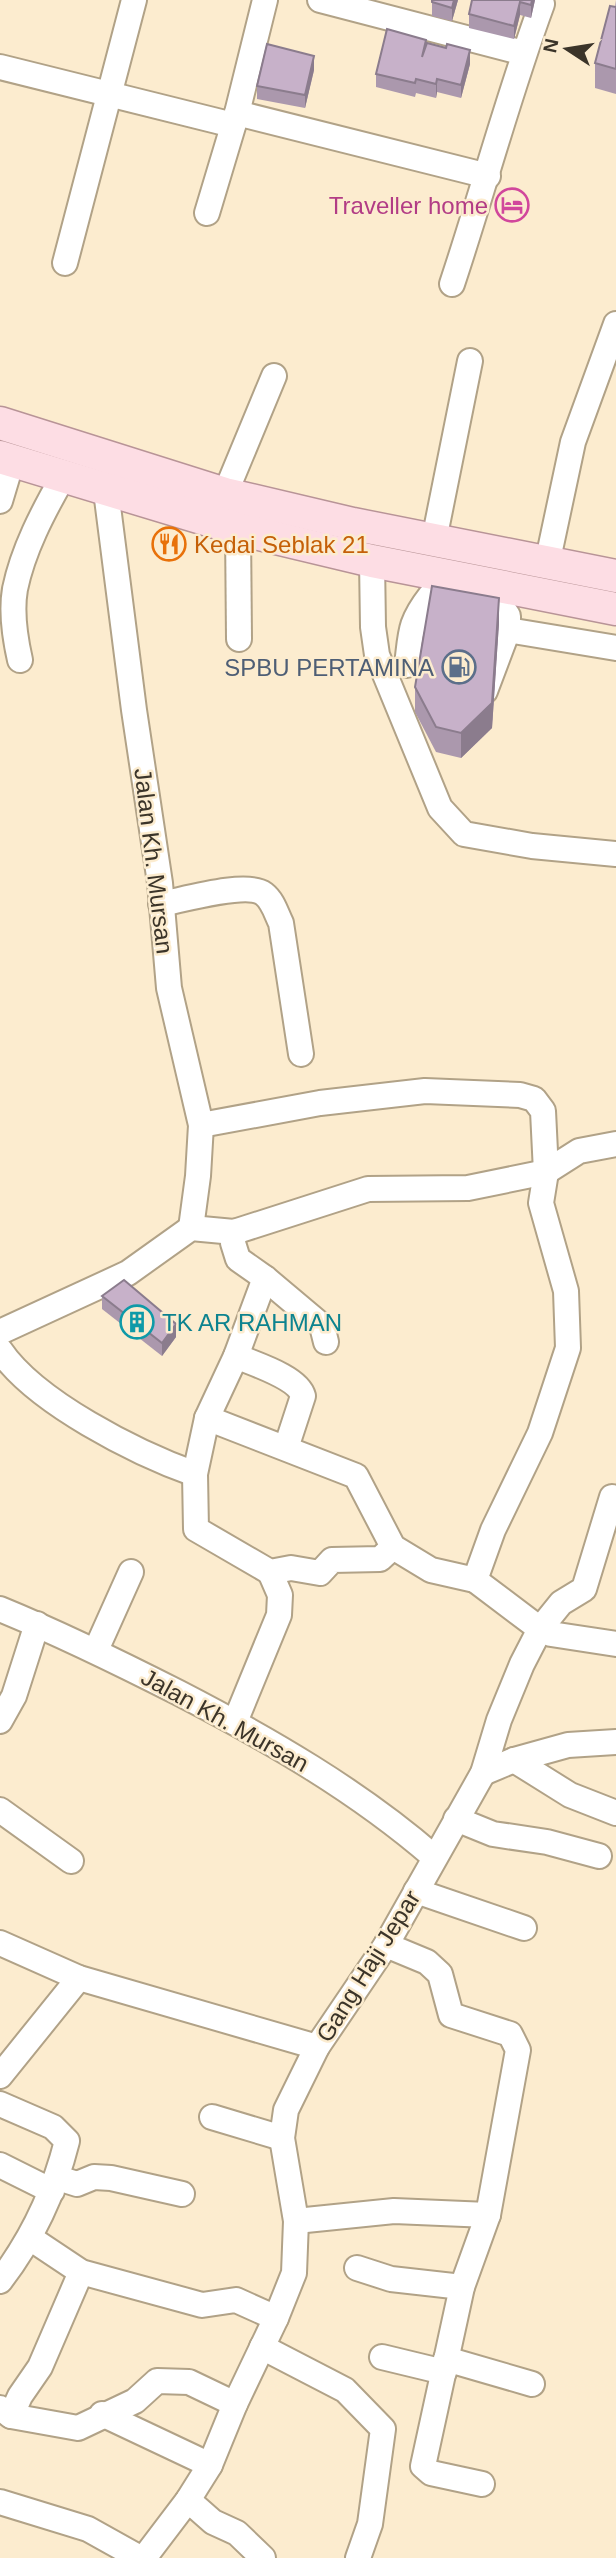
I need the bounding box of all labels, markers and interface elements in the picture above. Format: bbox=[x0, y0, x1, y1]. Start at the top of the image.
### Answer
north arrow bbox=[532, 14, 602, 84]
text: N bbox=[539, 37, 563, 54]
hotel icon: Traveller home bbox=[493, 186, 531, 224]
place label: Traveller home bbox=[329, 192, 488, 219]
restaurant icon: Kedai Seblak 21 bbox=[150, 525, 188, 563]
place label: Kedai Seblak 21 bbox=[194, 531, 369, 558]
fuel station icon: SPBU PERTAMINA bbox=[440, 648, 478, 686]
place label: SPBU PERTAMINA bbox=[224, 654, 434, 681]
street label: Jalan Kh. Mursan bbox=[129, 767, 179, 955]
building icon: TK AR RAHMAN bbox=[118, 1303, 156, 1341]
place label: TK AR RAHMAN bbox=[162, 1309, 342, 1336]
street label: Jalan Kh. Mursan bbox=[137, 1663, 313, 1777]
street label: Gang Haji Jepar bbox=[311, 1885, 425, 2047]

